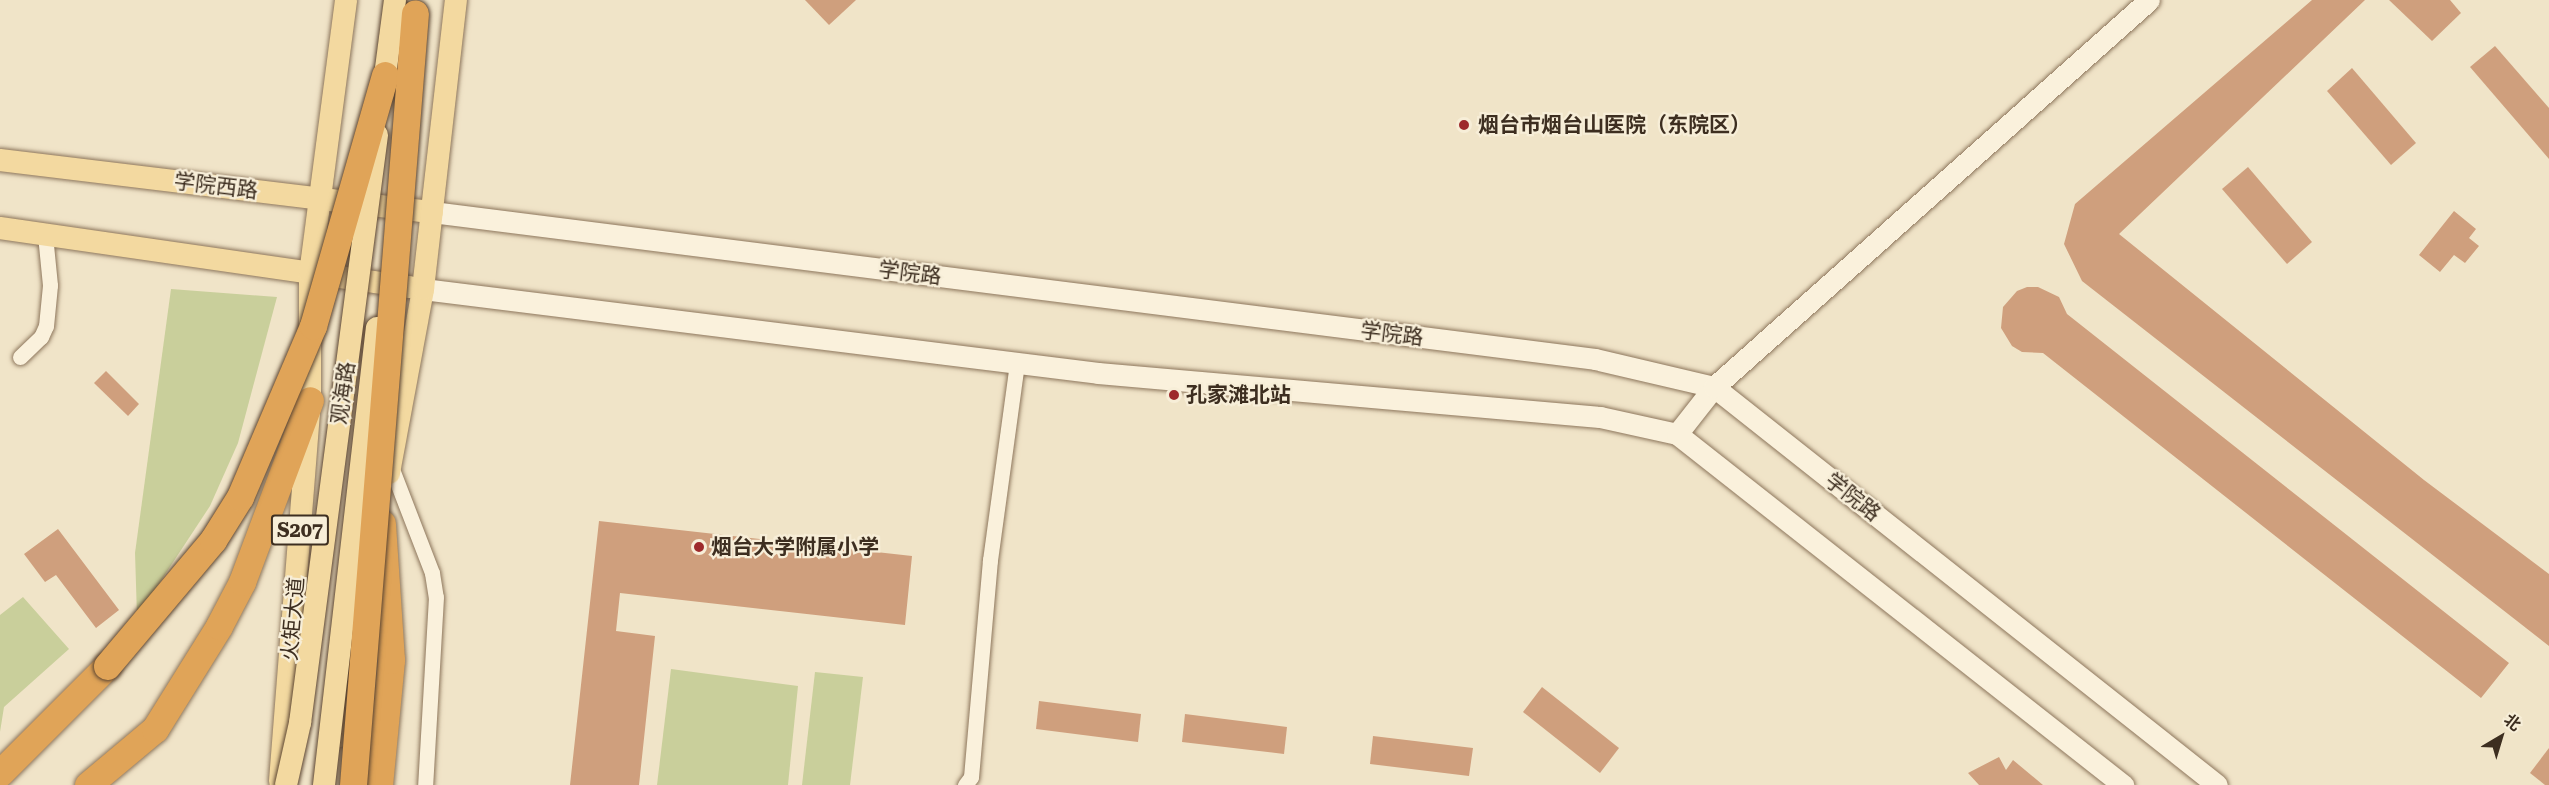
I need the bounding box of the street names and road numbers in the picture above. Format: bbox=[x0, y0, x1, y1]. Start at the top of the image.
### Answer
street label: 学院西路 bbox=[173, 168, 259, 204]
street label: 学院路 bbox=[877, 257, 943, 289]
street label: 学院路 bbox=[1359, 318, 1425, 350]
street label: 观海路 bbox=[326, 360, 360, 426]
street label: 学院路 bbox=[1820, 468, 1886, 526]
road number: S207 bbox=[270, 513, 330, 547]
street label: 火矩大道 bbox=[277, 576, 309, 662]

